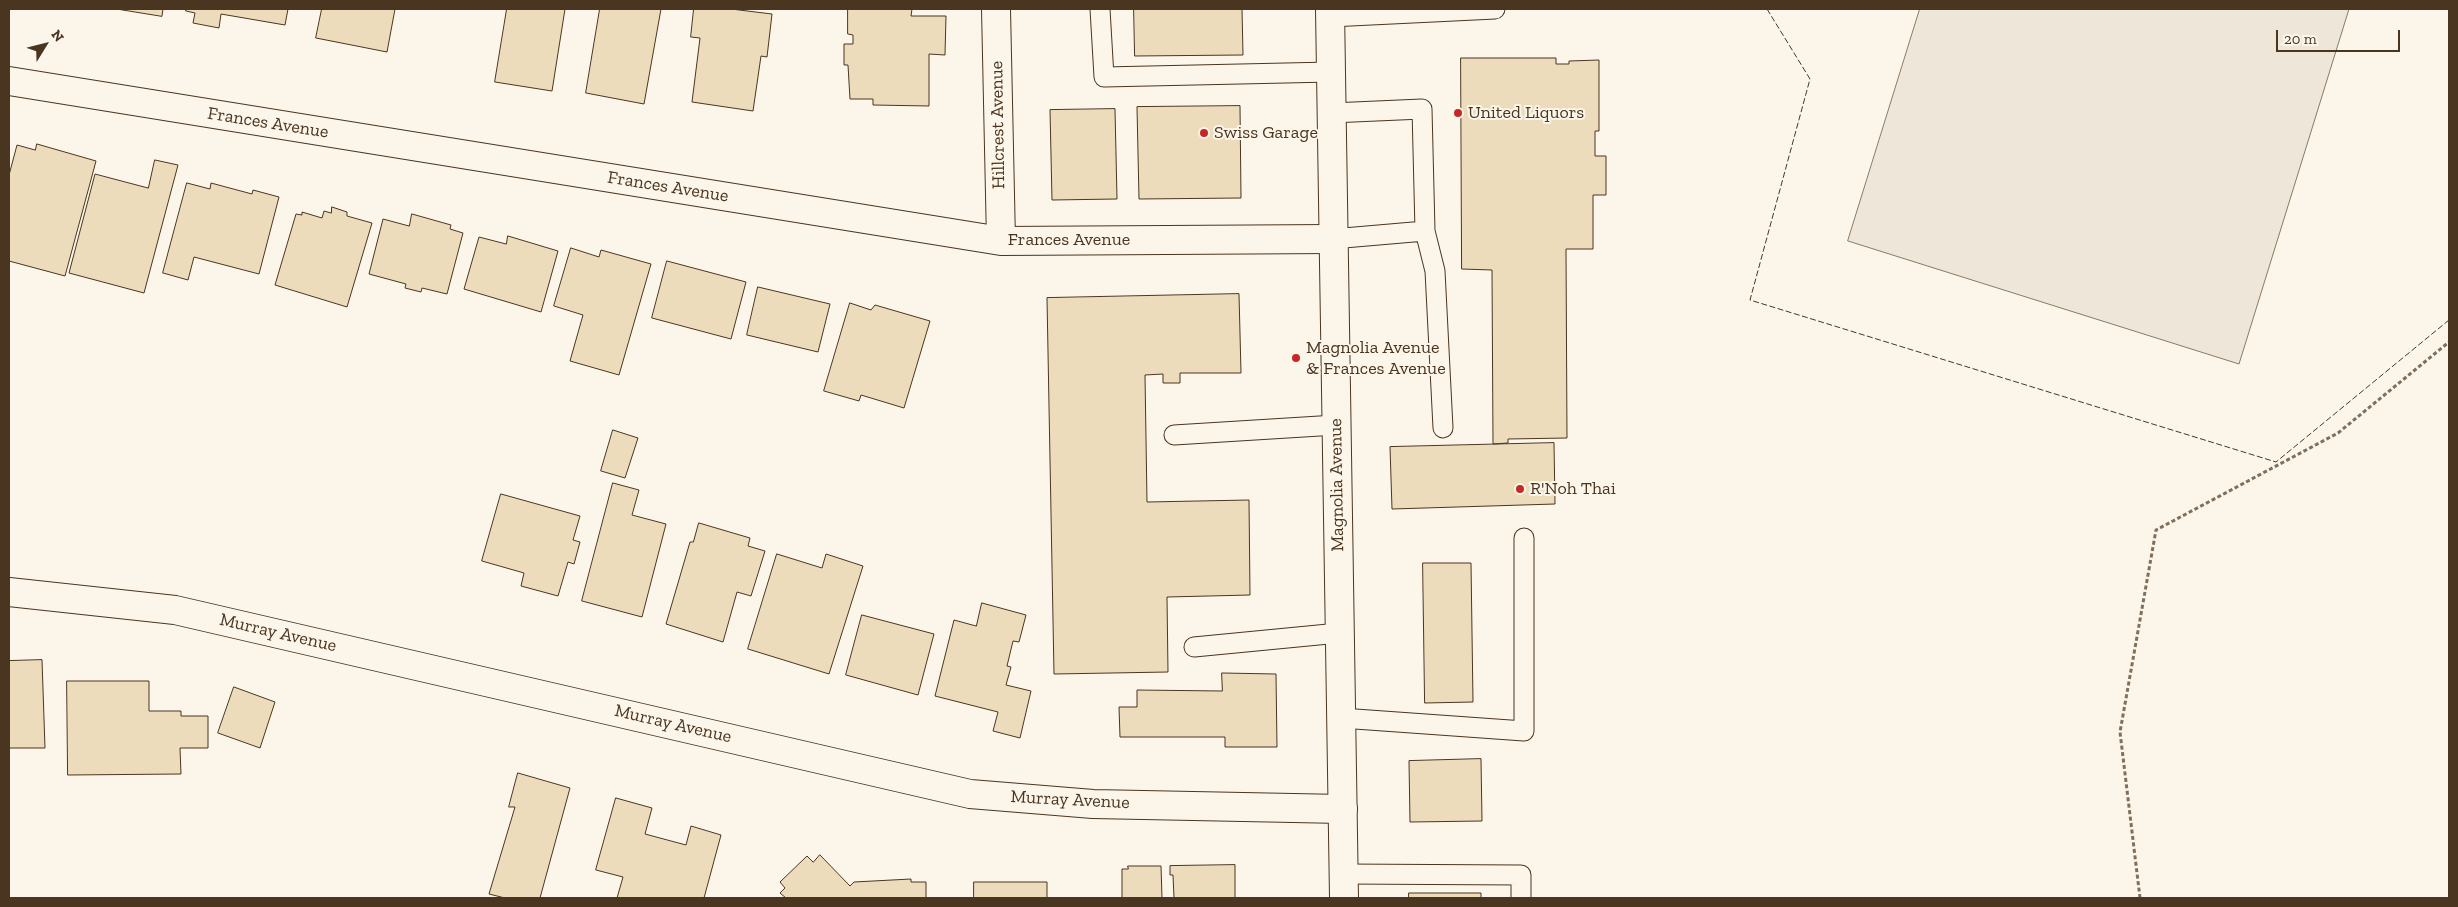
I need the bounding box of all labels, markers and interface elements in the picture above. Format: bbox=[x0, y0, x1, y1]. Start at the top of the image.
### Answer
north arrow bbox=[20, 20, 70, 70]
scale bar bbox=[2278, 20, 2402, 52]
text: N bbox=[48, 27, 68, 45]
text: 20 m bbox=[2284, 30, 2317, 48]
street label: Hillcrest Avenue bbox=[986, 61, 1010, 189]
place label: United Liquors bbox=[1468, 102, 1584, 124]
street label: Frances Avenue bbox=[206, 103, 330, 143]
marker: United Liquors bbox=[1452, 107, 1464, 119]
place label: Swiss Garage bbox=[1214, 122, 1318, 144]
marker: Swiss Garage bbox=[1198, 127, 1210, 139]
street label: Frances Avenue bbox=[606, 167, 730, 207]
street label: Frances Avenue bbox=[1008, 229, 1130, 251]
place label: Magnolia Avenue & Frances Avenue bbox=[1306, 337, 1446, 379]
marker: Magnolia Avenue & Frances Avenue bbox=[1290, 352, 1302, 364]
street label: Magnolia Avenue bbox=[1325, 418, 1349, 552]
place label: R'Noh Thai bbox=[1530, 478, 1616, 500]
marker: R'Noh Thai bbox=[1514, 483, 1526, 495]
street label: Murray Avenue bbox=[217, 609, 339, 657]
street label: Murray Avenue bbox=[612, 700, 734, 748]
street label: Murray Avenue bbox=[1010, 786, 1130, 814]

